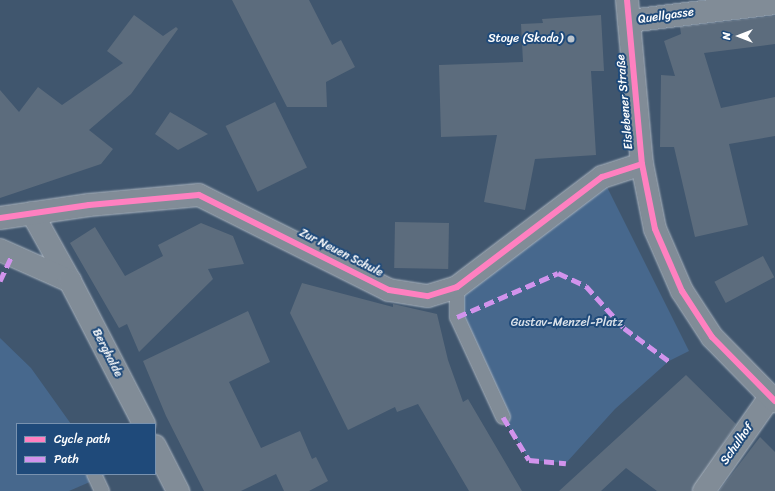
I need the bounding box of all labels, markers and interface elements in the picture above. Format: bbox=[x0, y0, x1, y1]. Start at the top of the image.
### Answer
street label: Quellgasse bbox=[637, 5, 695, 27]
north arrow bbox=[719, 16, 759, 56]
place label: Stoye (Skoda) bbox=[488, 32, 563, 46]
text: N bbox=[717, 32, 736, 40]
marker: Stoye (Skoda) bbox=[566, 34, 576, 44]
street label: Eislebener Straße bbox=[614, 53, 636, 151]
street label: Zur Neuen Schule bbox=[296, 225, 386, 281]
park label: Gustav-Menzel-Platz bbox=[511, 316, 623, 330]
street label: Berghalde bbox=[89, 326, 125, 380]
street label: Schulhof bbox=[718, 421, 756, 467]
legend bbox=[16, 423, 156, 475]
text: Cycle path bbox=[54, 428, 110, 450]
text: Path bbox=[54, 448, 79, 470]

